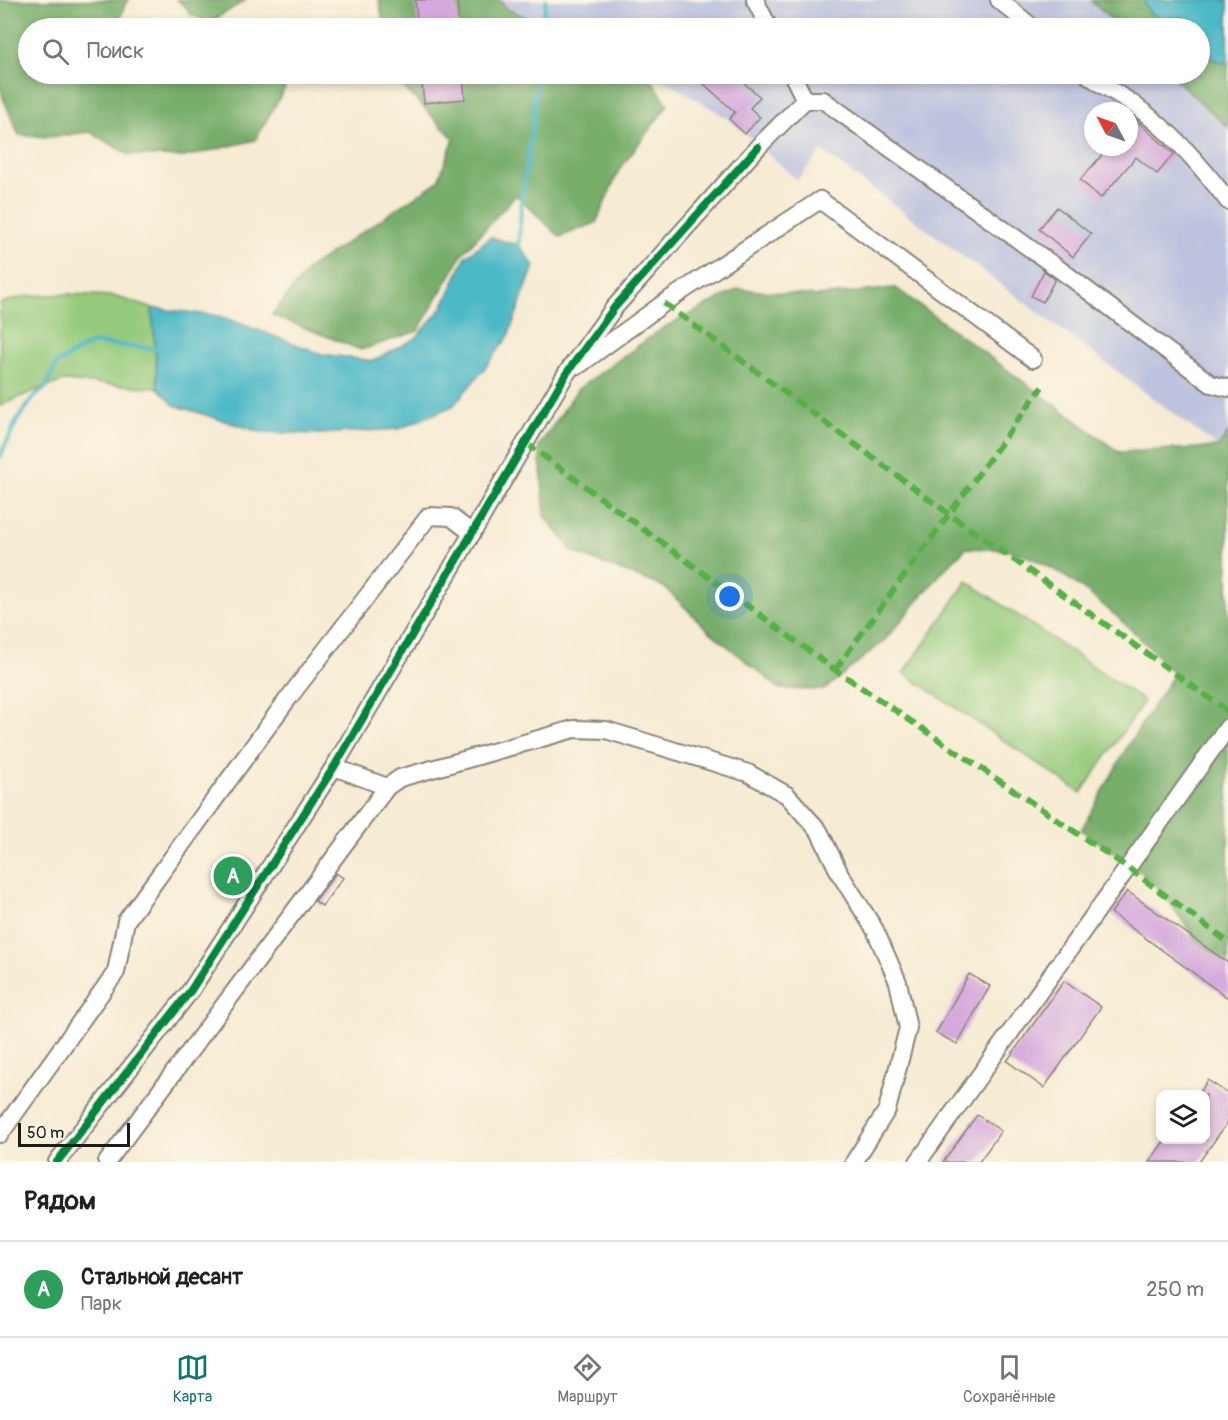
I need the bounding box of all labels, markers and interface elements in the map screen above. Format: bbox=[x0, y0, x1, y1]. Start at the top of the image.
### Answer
search box bbox=[18, 18, 1210, 84]
icon: search bbox=[39, 35, 72, 68]
text: Поиск bbox=[87, 37, 144, 65]
north arrow bbox=[1084, 102, 1138, 156]
your location bbox=[715, 582, 744, 611]
pin: A bbox=[214, 854, 252, 898]
map controls bbox=[1156, 1090, 1210, 1144]
button: layers bbox=[1156, 1090, 1210, 1144]
scale bar bbox=[18, 1120, 130, 1148]
text: 50 m bbox=[27, 1123, 64, 1143]
text: Рядом bbox=[24, 1185, 96, 1217]
text: Стальной десант bbox=[81, 1263, 243, 1291]
text: A bbox=[37, 1277, 50, 1302]
text: 250 m bbox=[1146, 1277, 1204, 1302]
text: Парк bbox=[81, 1291, 122, 1316]
tab: Карта bbox=[173, 1351, 212, 1407]
tab: Маршрут bbox=[558, 1351, 618, 1407]
tab: Сохранённые bbox=[963, 1351, 1055, 1407]

